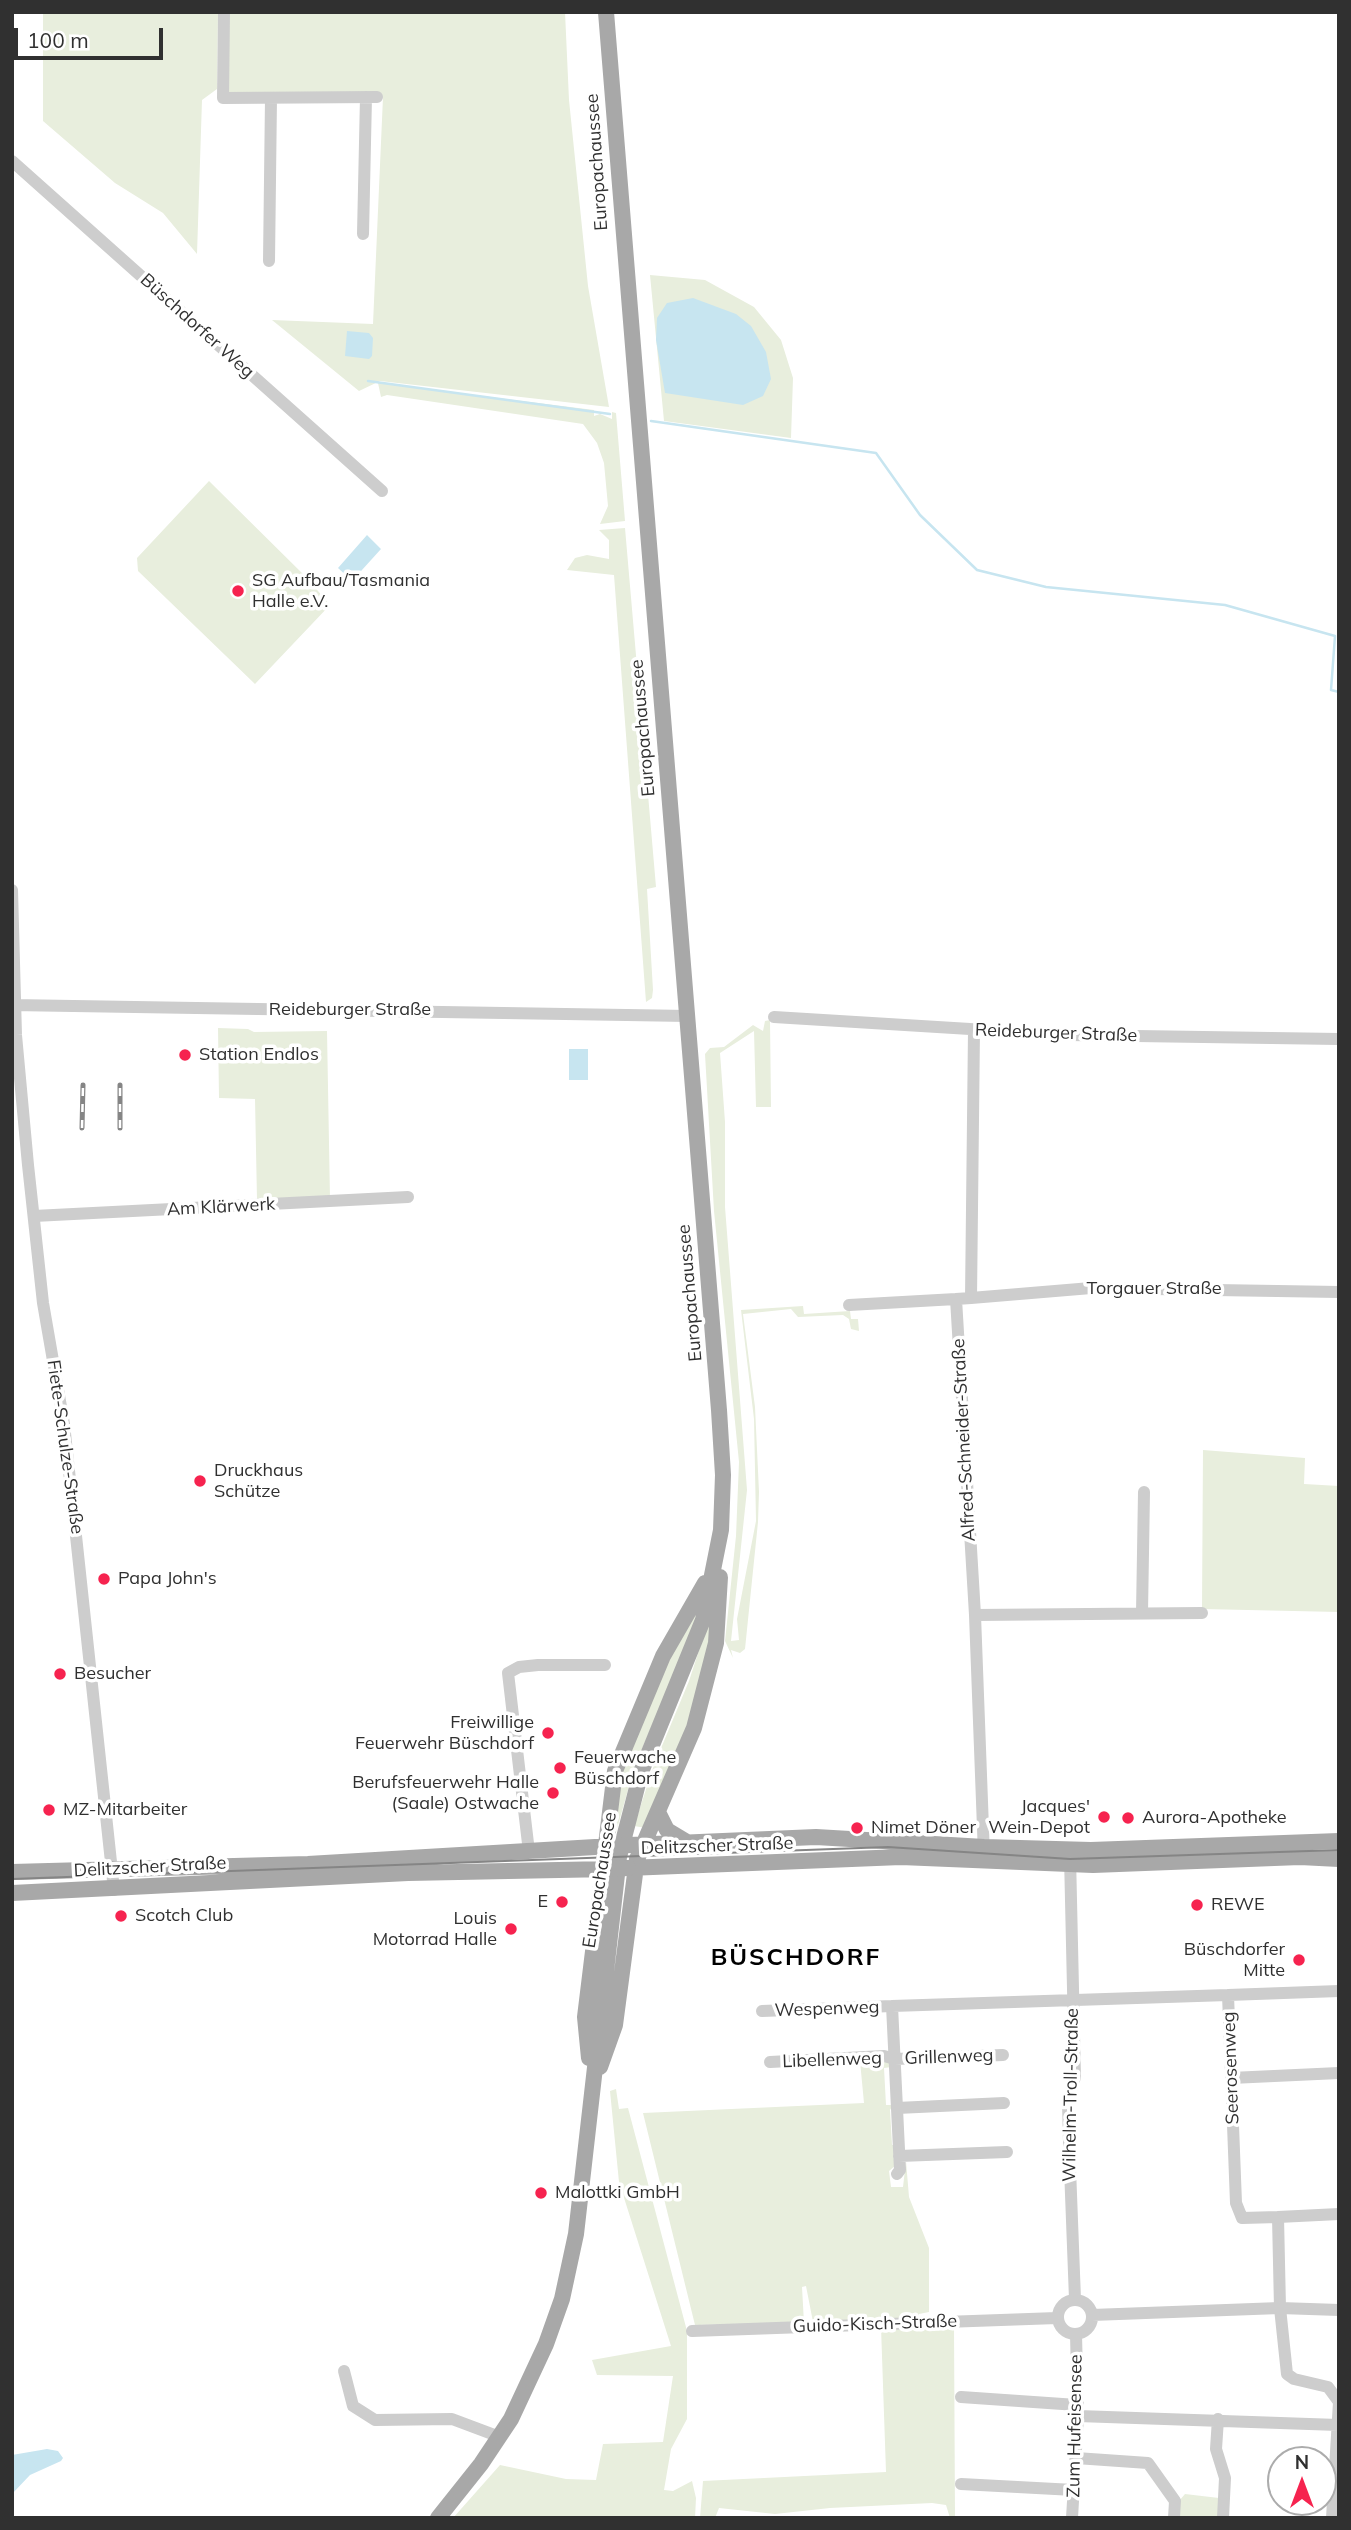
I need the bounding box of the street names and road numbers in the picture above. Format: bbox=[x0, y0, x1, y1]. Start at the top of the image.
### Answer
street label: Europachaussee bbox=[581, 93, 613, 231]
street label: Büschdorfer Weg bbox=[136, 269, 258, 383]
street label: Europachaussee bbox=[626, 659, 660, 797]
street label: Reideburger Straße bbox=[269, 999, 431, 1021]
street label: Reideburger Straße bbox=[975, 1019, 1137, 1047]
street label: Am Klärwerk bbox=[166, 1193, 276, 1221]
street label: Europachaussee bbox=[673, 1224, 707, 1362]
street label: Torgauer Straße bbox=[1086, 1278, 1222, 1300]
street label: Alfred-Schneider-Straße bbox=[948, 1338, 980, 1542]
street label: Fiete-Schulze-Straße bbox=[42, 1359, 88, 1535]
street label: Europachaussee bbox=[579, 1810, 621, 1950]
street label: Delitzscher Straße bbox=[640, 1833, 794, 1859]
street label: Delitzscher Straße bbox=[73, 1852, 227, 1882]
street label: Wespenweg bbox=[774, 1996, 880, 2022]
street label: Wilhelm-Troll-Straße bbox=[1059, 2008, 1083, 2182]
street label: Seerosenweg bbox=[1218, 2011, 1244, 2125]
street label: Grillenweg bbox=[904, 2045, 994, 2069]
street label: Libellenweg bbox=[782, 2047, 882, 2073]
street label: Guido-Kisch-Straße bbox=[793, 2310, 957, 2338]
street label: Zum Hufeisensee bbox=[1063, 2354, 1087, 2498]

